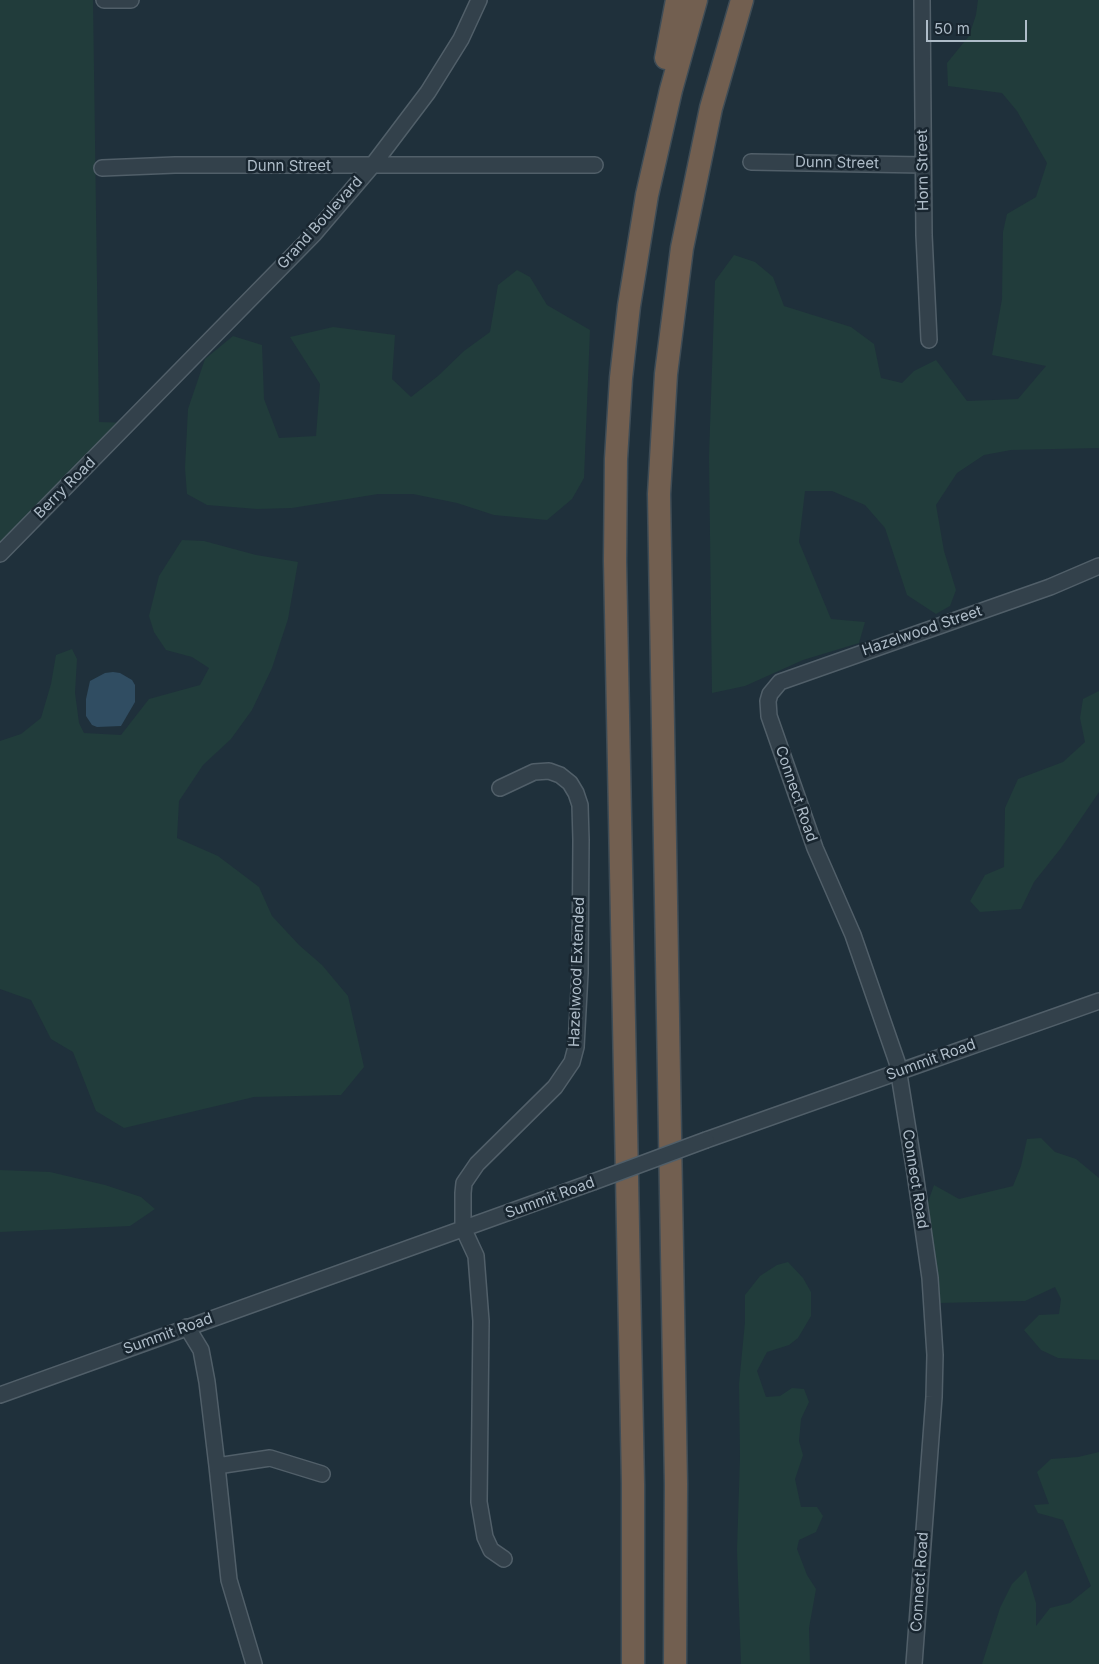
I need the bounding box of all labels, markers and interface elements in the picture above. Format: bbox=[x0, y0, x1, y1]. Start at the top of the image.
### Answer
scale bar bbox=[929, 10, 1030, 42]
text: 50 m bbox=[934, 19, 970, 38]
street label: Horn Street bbox=[913, 129, 933, 211]
street label: Dunn Street bbox=[795, 153, 879, 173]
street label: Dunn Street bbox=[247, 157, 331, 175]
street label: Grand Boulevard bbox=[274, 173, 366, 273]
street label: Berry Road bbox=[31, 454, 99, 522]
street label: Hazelwood Street bbox=[860, 602, 984, 660]
street label: Connect Road bbox=[771, 744, 821, 844]
street label: Hazelwood Extended bbox=[565, 897, 589, 1047]
street label: Summit Road bbox=[884, 1036, 978, 1084]
street label: Connect Road bbox=[898, 1128, 932, 1230]
street label: Summit Road bbox=[503, 1174, 597, 1222]
street label: Summit Road bbox=[121, 1310, 215, 1358]
street label: Connect Road bbox=[908, 1531, 932, 1633]

